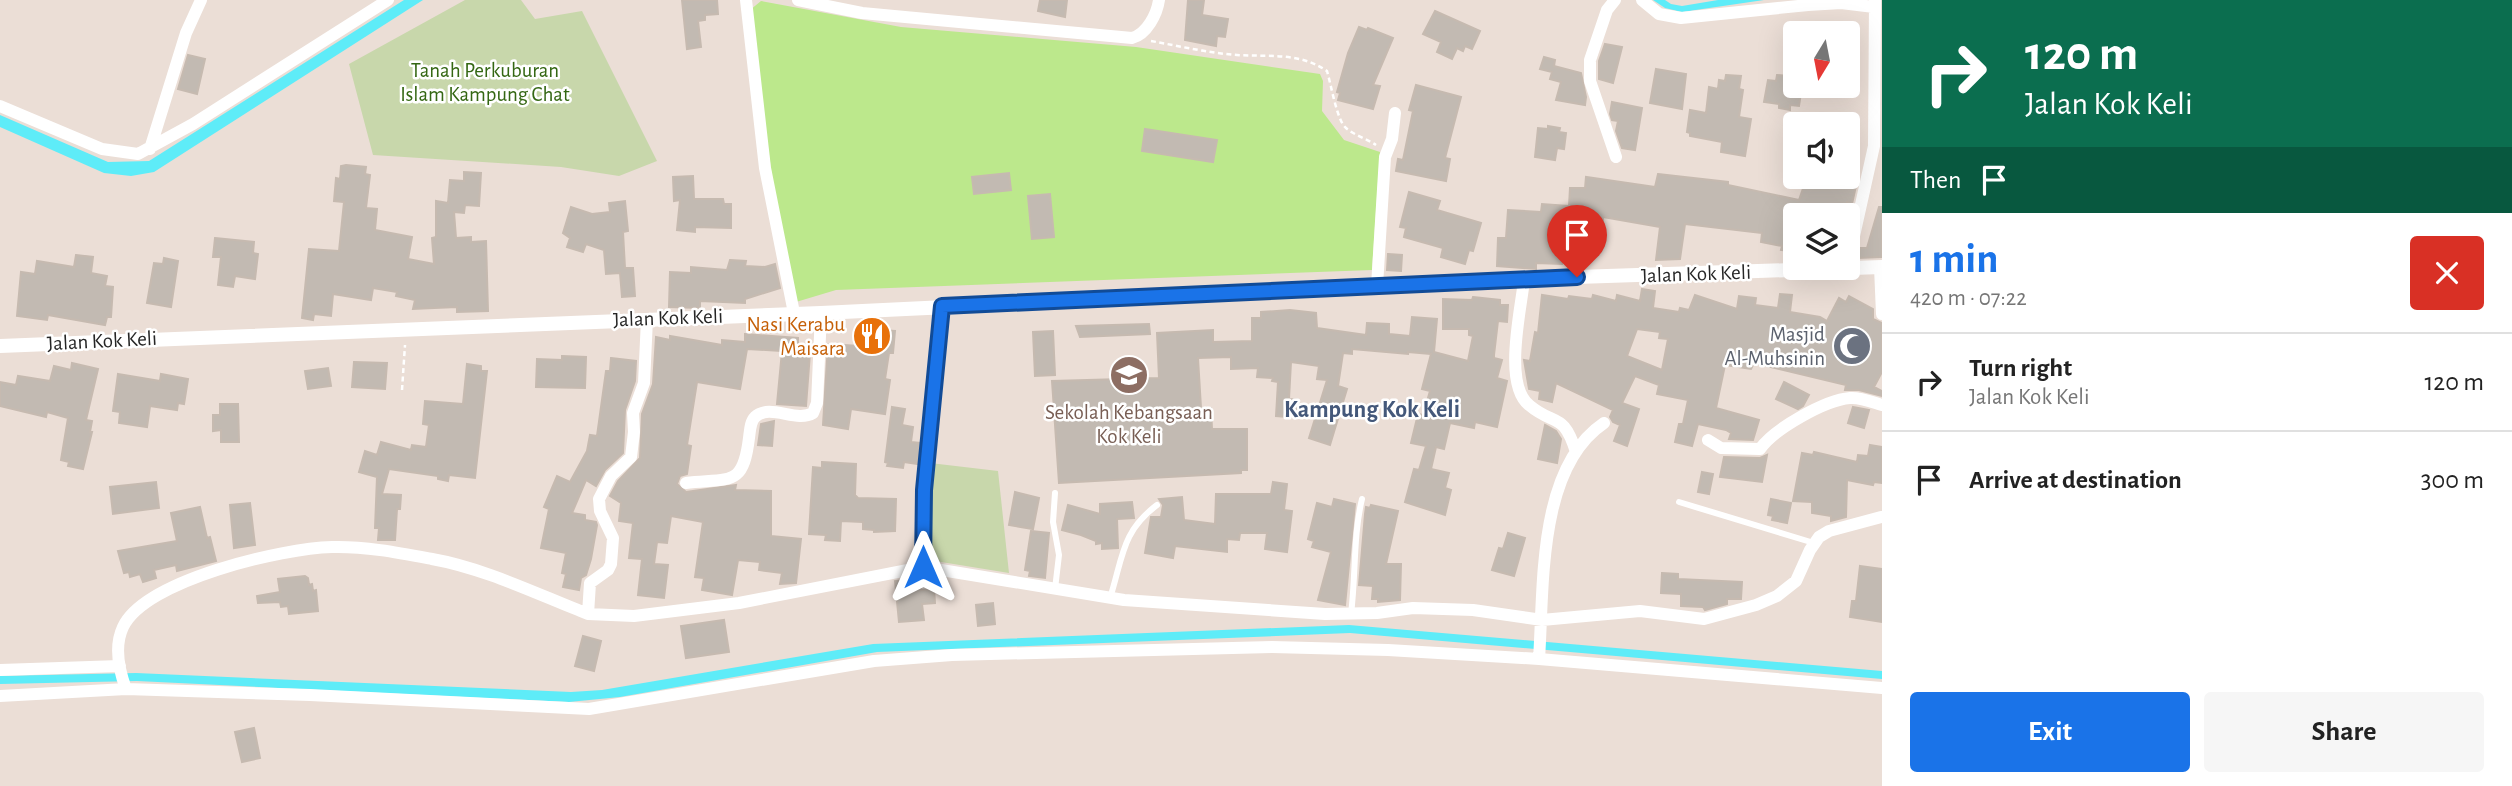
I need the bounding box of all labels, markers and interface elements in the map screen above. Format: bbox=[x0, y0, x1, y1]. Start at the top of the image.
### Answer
north arrow bbox=[1783, 21, 1860, 98]
map controls bbox=[1783, 21, 1860, 280]
icon: right bbox=[1910, 28, 2001, 119]
text: 120 m bbox=[2025, 30, 2138, 79]
park label: Tanah Perkuburan Islam Kampung Chat bbox=[400, 60, 570, 105]
text: Jalan Kok Keli bbox=[2025, 88, 2193, 120]
button: sound bbox=[1783, 112, 1860, 189]
icon: arrive bbox=[1975, 161, 2013, 199]
text: Then bbox=[1910, 167, 1961, 193]
button: layers bbox=[1783, 203, 1860, 280]
pin bbox=[1547, 205, 1607, 277]
icon: arrive bbox=[1558, 216, 1596, 254]
button: close bbox=[2410, 236, 2484, 310]
text: 1 min bbox=[1910, 238, 1999, 280]
street label: Jalan Kok Keli bbox=[1641, 262, 1751, 286]
text: 420 m · 07:22 bbox=[1910, 287, 2027, 310]
street label: Jalan Kok Keli bbox=[613, 306, 723, 330]
place label: Nasi Kerabu Maisara bbox=[747, 314, 845, 359]
restaurant icon: Nasi Kerabu Maisara bbox=[851, 315, 893, 357]
place label: Masjid Al-Muhsinin bbox=[1724, 324, 1825, 369]
mosque icon: Masjid Al-Muhsinin bbox=[1831, 325, 1873, 367]
street label: Jalan Kok Keli bbox=[46, 328, 158, 354]
school or university icon: Sekolah Kebangsaan Kok Keli bbox=[1108, 354, 1150, 396]
text: Turn right bbox=[1969, 355, 2072, 381]
icon: right bbox=[1910, 363, 1948, 401]
text: 120 m bbox=[2424, 369, 2484, 395]
text: Jalan Kok Keli bbox=[1969, 386, 2090, 409]
district label: Kampung Kok Keli bbox=[1284, 398, 1460, 422]
place label: Sekolah Kebangsaan Kok Keli bbox=[1045, 402, 1213, 447]
icon: arrive bbox=[1910, 461, 1948, 499]
text: Arrive at destination bbox=[1969, 467, 2182, 493]
text: 300 m bbox=[2421, 467, 2484, 493]
position arrow bbox=[886, 530, 960, 604]
button: Exit bbox=[1910, 692, 2190, 772]
button: Share bbox=[2204, 692, 2484, 772]

